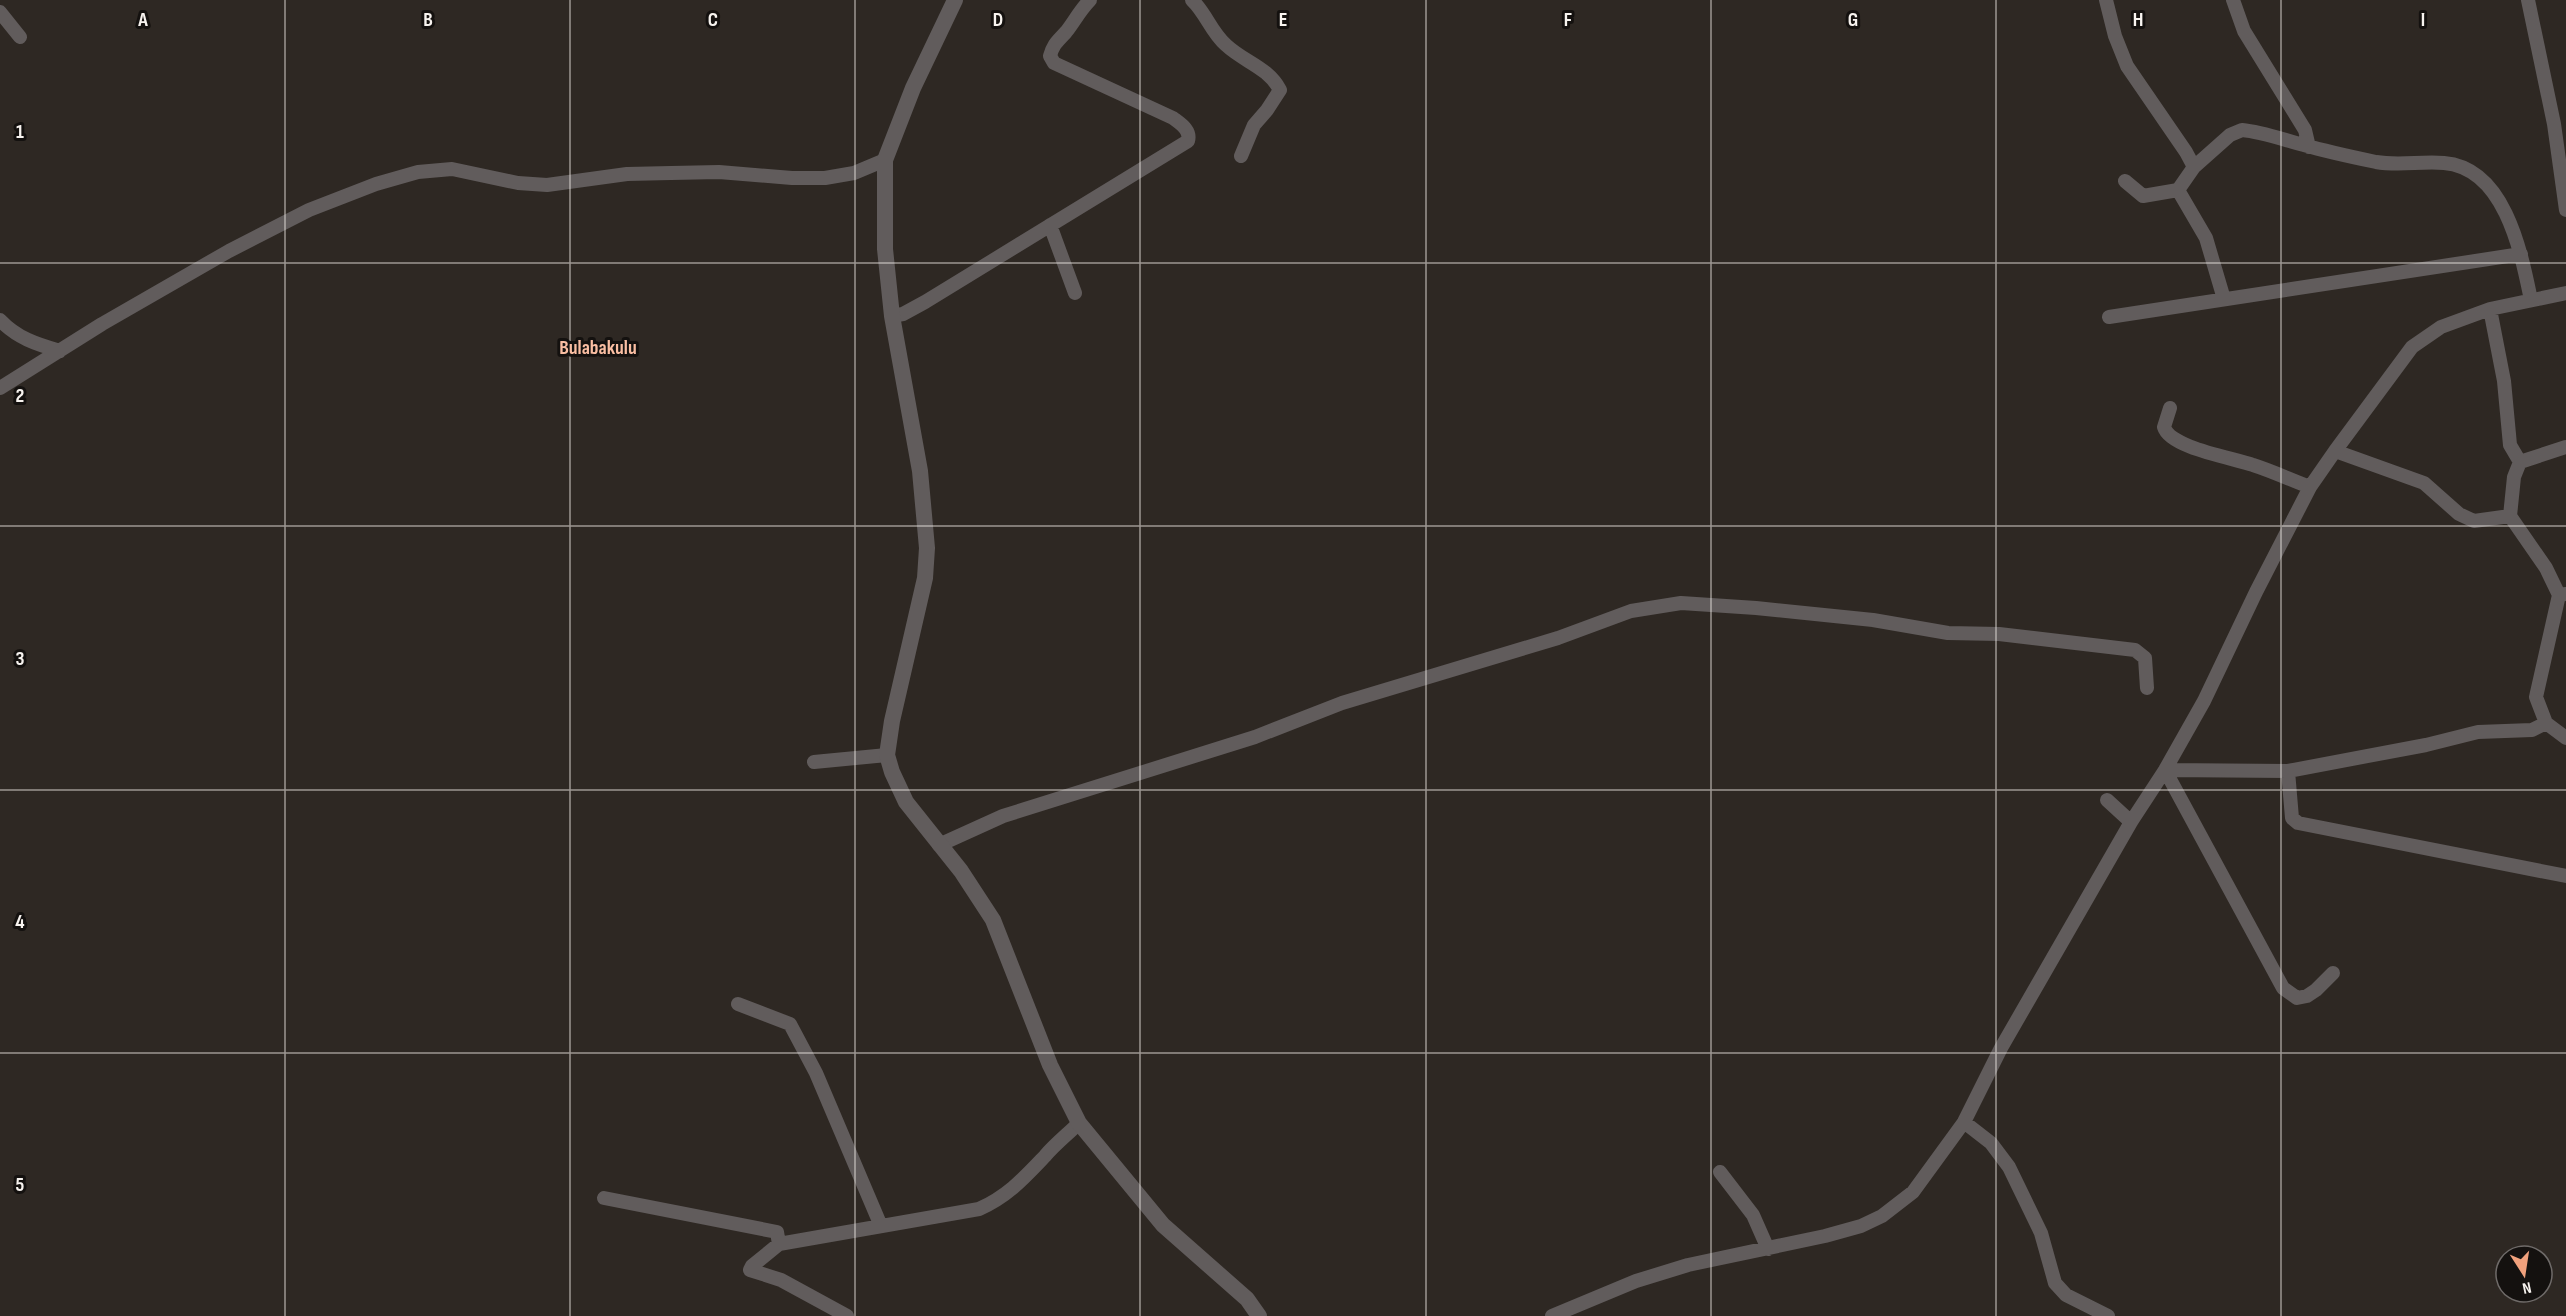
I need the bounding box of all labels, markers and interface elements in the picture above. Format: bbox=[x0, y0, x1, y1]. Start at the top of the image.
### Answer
text: A bbox=[137, 8, 148, 32]
text: B bbox=[423, 8, 433, 32]
text: C bbox=[708, 8, 718, 32]
text: D bbox=[993, 8, 1003, 32]
text: E bbox=[1279, 8, 1287, 32]
text: F bbox=[1564, 8, 1572, 32]
text: G bbox=[1848, 8, 1858, 32]
text: H bbox=[2133, 8, 2143, 32]
text: I bbox=[2421, 8, 2425, 32]
text: 1 bbox=[16, 120, 24, 144]
district label: Bulabakulu bbox=[559, 336, 637, 360]
text: 2 bbox=[16, 384, 24, 408]
text: 3 bbox=[16, 647, 25, 671]
text: 4 bbox=[15, 910, 25, 934]
text: 5 bbox=[16, 1173, 25, 1197]
north arrow bbox=[2494, 1244, 2554, 1304]
text: N bbox=[2521, 1277, 2533, 1297]

